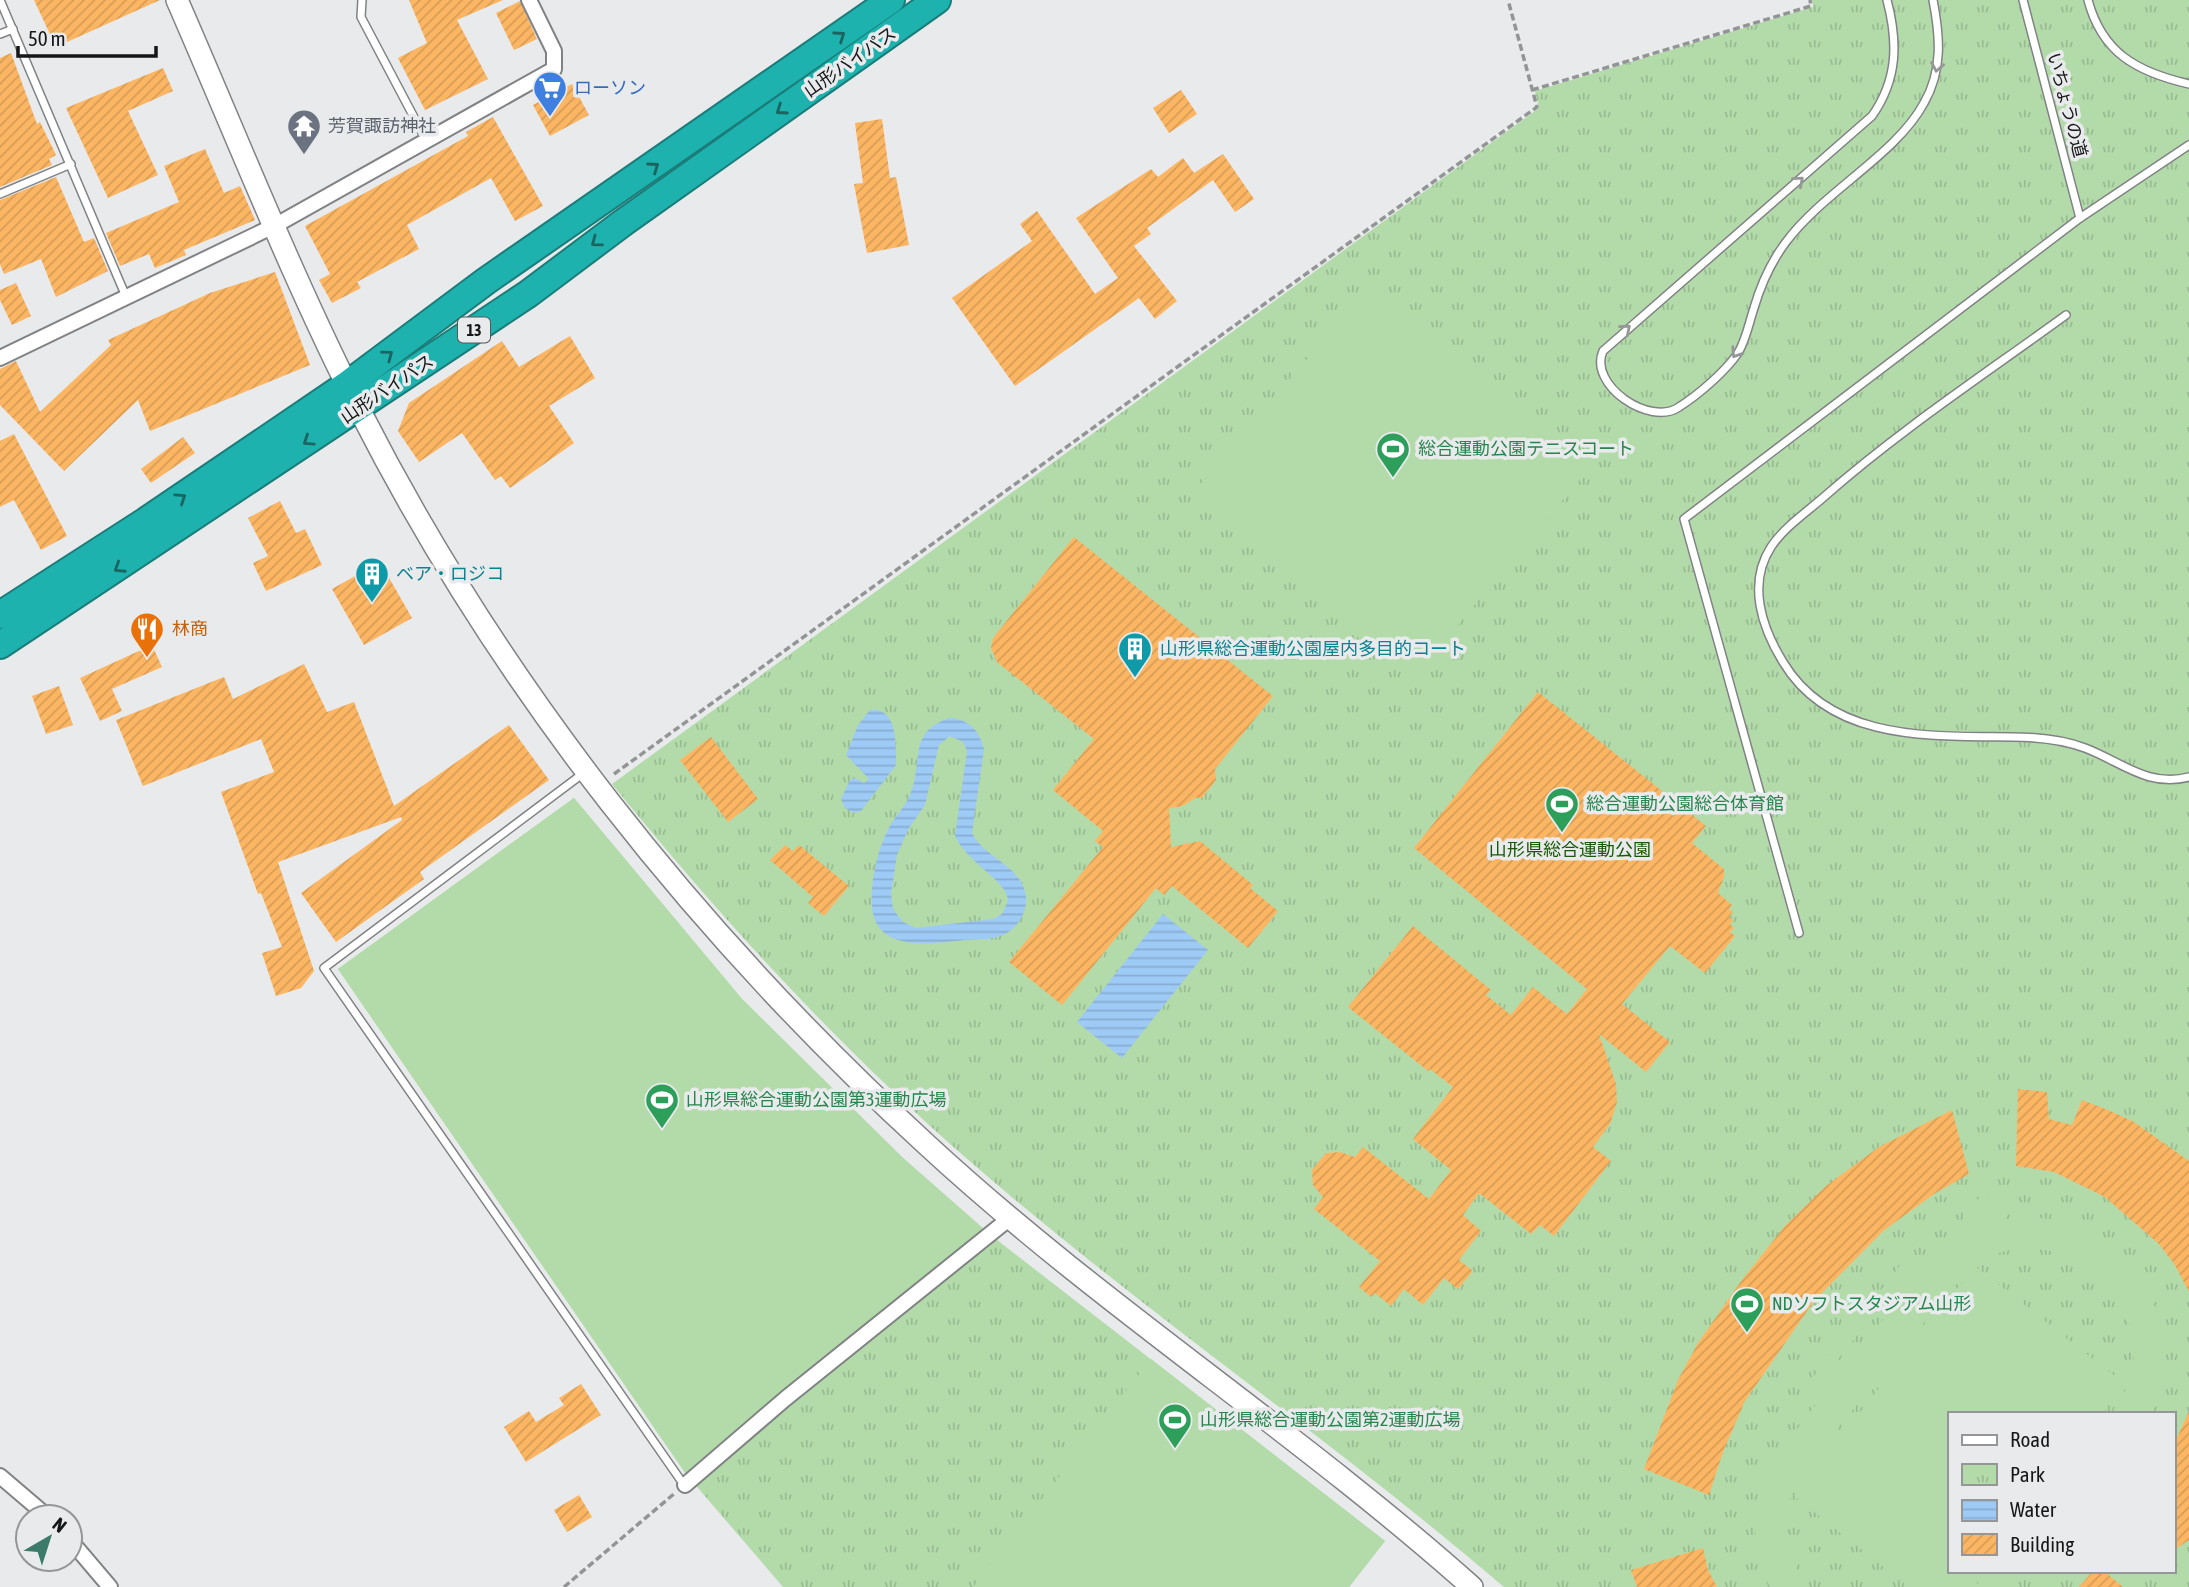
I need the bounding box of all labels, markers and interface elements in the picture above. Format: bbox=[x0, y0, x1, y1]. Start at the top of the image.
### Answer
scale bar bbox=[18, 14, 156, 58]
street label: 山形バイパス bbox=[800, 22, 900, 101]
text: 50 m bbox=[28, 26, 66, 50]
one-way arrow bbox=[832, 32, 845, 44]
street label: いちょうの道 bbox=[2043, 50, 2092, 160]
one-way arrow bbox=[1930, 61, 1945, 73]
supermarket icon: ローソン bbox=[531, 69, 569, 118]
place label: ローソン bbox=[574, 77, 646, 98]
one-way arrow bbox=[776, 102, 789, 114]
temple icon: 芳賀諏訪神社 bbox=[285, 107, 323, 156]
place label: 芳賀諏訪神社 bbox=[328, 115, 436, 136]
one-way arrow bbox=[646, 163, 659, 175]
one-way arrow bbox=[1791, 177, 1804, 189]
one-way arrow bbox=[592, 234, 604, 247]
road number: 13 bbox=[458, 318, 490, 342]
one-way arrow bbox=[1618, 324, 1630, 337]
one-way arrow bbox=[1731, 345, 1744, 358]
street label: 山形バイパス bbox=[336, 350, 437, 427]
one-way arrow bbox=[380, 350, 393, 363]
sports icon: 総合運動公園テニスコート bbox=[1374, 430, 1412, 479]
one-way arrow bbox=[303, 433, 316, 445]
place label: 総合運動公園テニスコート bbox=[1418, 438, 1634, 459]
one-way arrow bbox=[173, 493, 186, 506]
building icon: ベア・ロジコ bbox=[353, 555, 391, 604]
one-way arrow bbox=[114, 560, 127, 573]
place label: ベア・ロジコ bbox=[396, 563, 504, 584]
restaurant icon: 林商 bbox=[128, 610, 166, 659]
place label: 林商 bbox=[172, 618, 208, 639]
building icon: 山形県総合運動公園屋内多目的コート bbox=[1116, 630, 1154, 679]
place label: 山形県総合運動公園屋内多目的コート bbox=[1160, 638, 1466, 659]
sports icon: 総合運動公園総合体育館 bbox=[1543, 785, 1581, 834]
place label: 総合運動公園総合体育館 bbox=[1586, 793, 1784, 814]
park label: 山形県総合運動公園 bbox=[1489, 839, 1651, 860]
sports icon: 山形県総合運動公園第3運動広場 bbox=[643, 1081, 681, 1130]
place label: 山形県総合運動公園第3運動広場 bbox=[686, 1089, 946, 1110]
sports icon: NDソフトスタジアム山形 bbox=[1728, 1285, 1766, 1334]
place label: NDソフトスタジアム山形 bbox=[1772, 1293, 1971, 1314]
sports icon: 山形県総合運動公園第2運動広場 bbox=[1156, 1401, 1194, 1450]
place label: 山形県総合運動公園第2運動広場 bbox=[1200, 1409, 1460, 1430]
legend bbox=[1948, 1412, 2175, 1573]
text: Road bbox=[2010, 1427, 2050, 1451]
text: Park bbox=[2010, 1462, 2045, 1486]
text: Water bbox=[2010, 1497, 2057, 1521]
north arrow bbox=[14, 1503, 84, 1573]
text: N bbox=[48, 1513, 71, 1537]
text: Building bbox=[2010, 1532, 2074, 1556]

